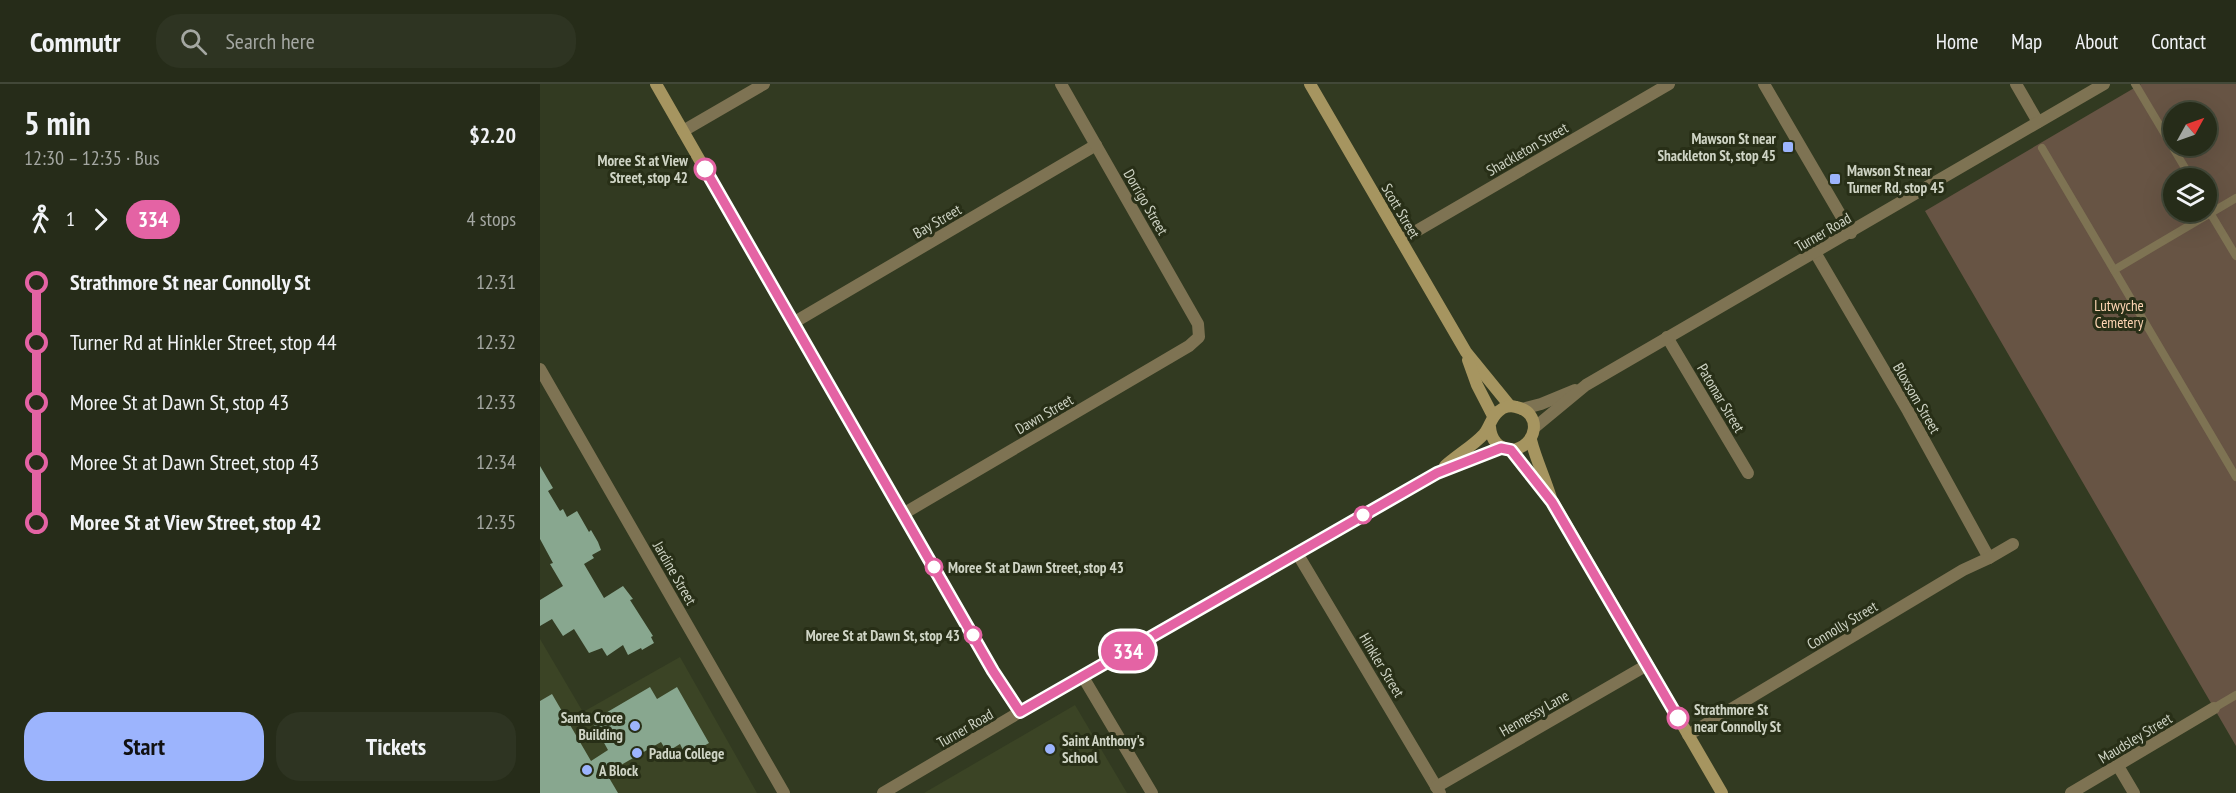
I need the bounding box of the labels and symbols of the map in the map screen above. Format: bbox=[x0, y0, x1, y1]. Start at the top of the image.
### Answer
north arrow bbox=[2163, 102, 2217, 156]
street label: Shackleton Street bbox=[1483, 118, 1571, 180]
place label: Mawson St near Shackleton St, stop 45 bbox=[1657, 129, 1777, 165]
marker: Mawson St near Shackleton St, stop 45 bbox=[1781, 140, 1795, 154]
place label: Moree St at View Street, stop 42 bbox=[597, 151, 689, 187]
marker: Moree St at View Street, stop 42 bbox=[694, 158, 716, 180]
place label: Mawson St near Turner Rd, stop 45 bbox=[1847, 161, 1945, 197]
street label: Dorrigo Street bbox=[1120, 166, 1172, 238]
marker: Mawson St near Turner Rd, stop 45 bbox=[1828, 172, 1842, 186]
street label: Scott Street bbox=[1378, 180, 1424, 242]
street label: Bay Street bbox=[910, 200, 964, 242]
street label: Turner Road bbox=[1792, 208, 1854, 256]
park label: Lutwyche Cemetery bbox=[2094, 296, 2144, 332]
street label: Bloxsom Street bbox=[1889, 359, 1945, 437]
street label: Patomar Street bbox=[1693, 360, 1749, 436]
street label: Dawn Street bbox=[1012, 390, 1076, 438]
unlabelled marker bbox=[1354, 506, 1372, 524]
street label: Jardine Street bbox=[649, 537, 701, 608]
marker: Moree St at Dawn Street, stop 43 bbox=[925, 558, 943, 576]
place label: Moree St at Dawn Street, stop 43 bbox=[948, 558, 1124, 577]
street label: Connolly Street bbox=[1803, 597, 1881, 653]
place label: Moree St at Dawn St, stop 43 bbox=[806, 626, 960, 645]
marker: Moree St at Dawn St, stop 43 bbox=[964, 626, 982, 644]
street label: Hinkler Street bbox=[1355, 629, 1409, 701]
line badge: 334 bbox=[1094, 632, 1162, 670]
street label: Hennessy Lane bbox=[1496, 686, 1572, 740]
place label: Strathmore St near Connolly St bbox=[1694, 700, 1781, 736]
street label: Turner Road bbox=[934, 704, 996, 752]
marker: Strathmore St near Connolly St bbox=[1667, 707, 1689, 729]
place label: Santa Croce Building bbox=[561, 708, 623, 744]
street label: Maudsley Street bbox=[2095, 709, 2175, 767]
marker: Santa Croce Building bbox=[628, 719, 642, 733]
place label: Saint Anthony's School bbox=[1062, 731, 1144, 767]
marker: Saint Anthony's School bbox=[1043, 742, 1057, 756]
place label: Padua College bbox=[649, 744, 724, 763]
marker: Padua College bbox=[630, 746, 644, 760]
place label: A Block bbox=[598, 761, 639, 780]
marker: A Block bbox=[580, 763, 594, 777]

